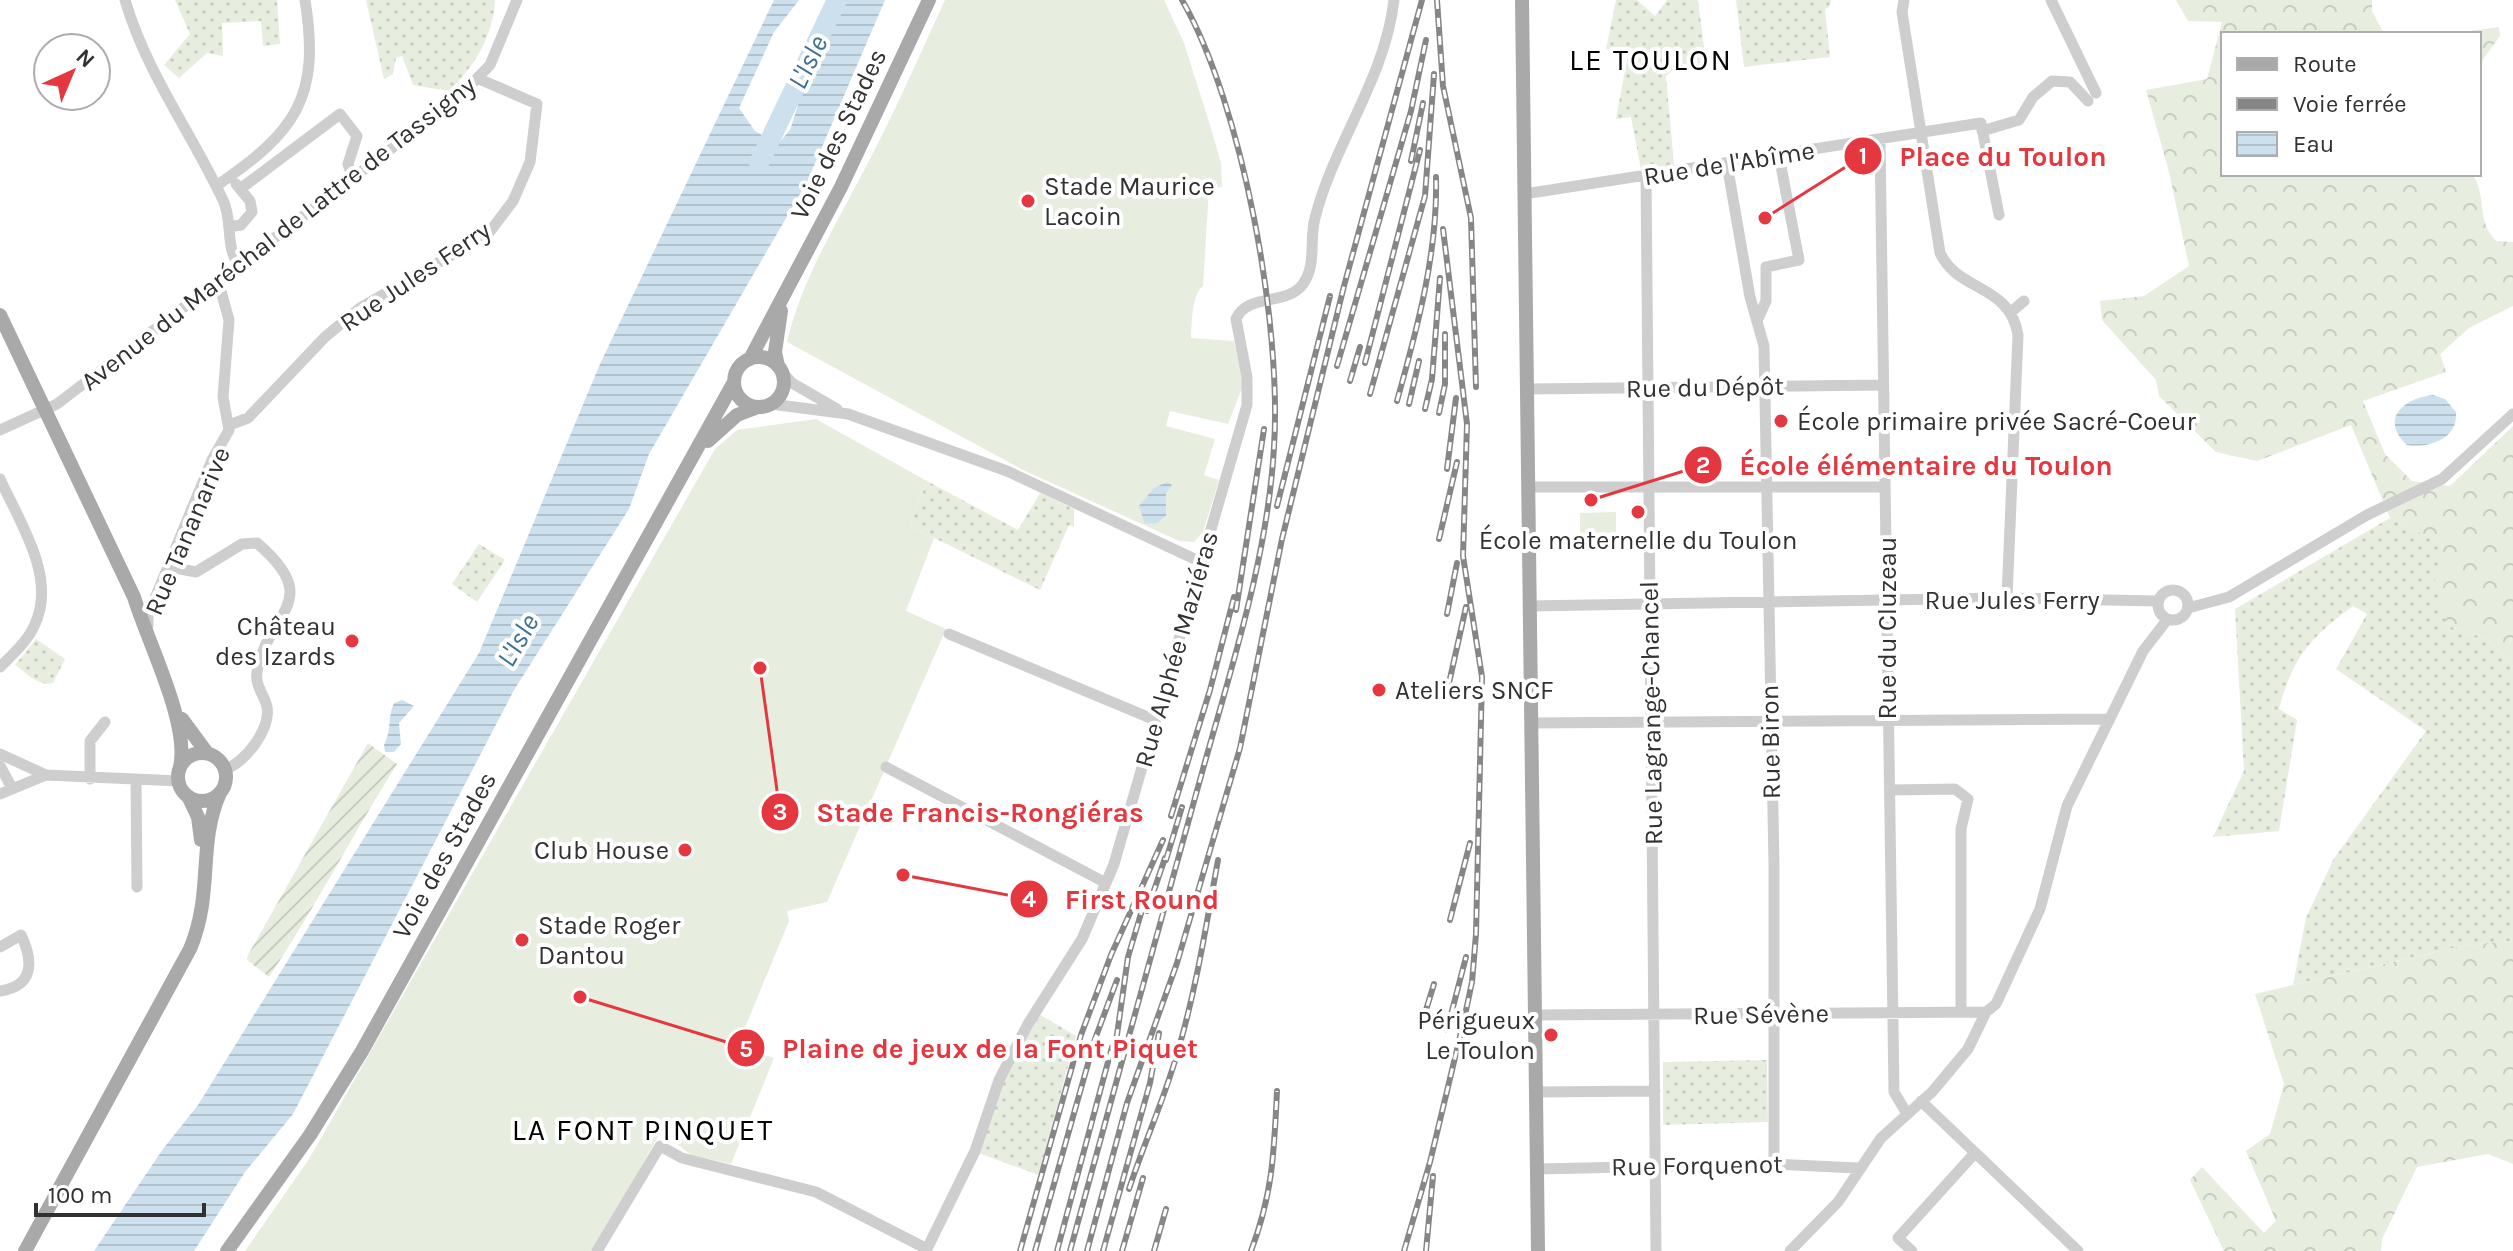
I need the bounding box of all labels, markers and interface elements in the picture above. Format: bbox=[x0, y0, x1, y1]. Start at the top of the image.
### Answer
water label: L'Isle bbox=[780, 30, 834, 94]
north arrow bbox=[32, 32, 112, 112]
legend bbox=[2221, 32, 2481, 176]
district label: LE TOULON bbox=[1569, 42, 1733, 78]
text: N bbox=[70, 43, 100, 73]
street label: Voie des Stades bbox=[784, 44, 893, 225]
text: Route bbox=[2293, 50, 2357, 78]
street label: Avenue du Maréchal de Lattre de Tassigny bbox=[75, 70, 482, 397]
text: Voie ferrée bbox=[2293, 90, 2407, 118]
callout: Place du Toulon bbox=[1843, 130, 2122, 182]
text: Eau bbox=[2293, 130, 2334, 158]
street label: Rue de l'Abîme bbox=[1641, 135, 1817, 192]
text: Place du Toulon bbox=[1899, 140, 2107, 173]
text: 1 bbox=[1859, 142, 1867, 170]
place label: Stade Maurice Lacoin bbox=[1044, 171, 1215, 232]
marker: Stade Maurice Lacoin bbox=[1019, 192, 1037, 210]
street label: Rue Jules Ferry bbox=[334, 215, 497, 338]
street label: Rue du Dépôt bbox=[1626, 371, 1785, 404]
place label: École primaire privée Sacré-Coeur bbox=[1797, 405, 2196, 437]
marker: École primaire privée Sacré-Coeur bbox=[1772, 412, 1790, 430]
callout: École élémentaire du Toulon bbox=[1683, 439, 2129, 491]
street label: Rue Tananarive bbox=[138, 442, 237, 620]
text: École élémentaire du Toulon bbox=[1739, 448, 2113, 482]
text: 2 bbox=[1696, 451, 1710, 479]
marker: École maternelle du Toulon bbox=[1629, 503, 1647, 521]
place label: École maternelle du Toulon bbox=[1479, 524, 1797, 556]
street label: Rue Alphée Maziéras bbox=[1128, 527, 1225, 771]
street label: Rue du Cluzeau bbox=[1872, 536, 1903, 720]
street label: Rue Lagrange-Chancel bbox=[1634, 580, 1669, 845]
street label: Rue Jules Ferry bbox=[1924, 585, 2100, 616]
water label: L'Isle bbox=[489, 608, 546, 673]
place label: Château des Izards bbox=[215, 611, 336, 672]
marker: Château des Izards bbox=[343, 632, 361, 650]
place label: Ateliers SNCF bbox=[1395, 675, 1554, 706]
marker: Ateliers SNCF bbox=[1370, 681, 1388, 699]
street label: Rue Biron bbox=[1754, 685, 1787, 799]
street label: Voie des Stades bbox=[386, 766, 503, 944]
callout: Stade Francis-Rongiéras bbox=[760, 786, 1160, 838]
text: Stade Francis-Rongiéras bbox=[816, 796, 1144, 829]
text: 3 bbox=[773, 798, 787, 826]
place label: Club House bbox=[534, 835, 669, 866]
marker: Club House bbox=[676, 841, 694, 859]
callout: First Round bbox=[1009, 873, 1235, 925]
text: First Round bbox=[1065, 883, 1219, 916]
text: 4 bbox=[1022, 885, 1036, 913]
place label: Stade Roger Dantou bbox=[538, 910, 681, 971]
marker: Stade Roger Dantou bbox=[513, 931, 531, 949]
street label: Rue Sévène bbox=[1693, 998, 1829, 1031]
place label: Périgueux Le Toulon bbox=[1417, 1005, 1535, 1066]
callout: Plaine de jeux de la Font Piquet bbox=[726, 1022, 1214, 1074]
marker: Périgueux Le Toulon bbox=[1542, 1026, 1560, 1044]
text: Plaine de jeux de la Font Piquet bbox=[782, 1032, 1198, 1065]
text: 5 bbox=[739, 1035, 753, 1063]
district label: LA FONT PINQUET bbox=[512, 1112, 774, 1148]
street label: Rue Forquenot bbox=[1611, 1149, 1783, 1182]
scale bar bbox=[36, 1167, 204, 1217]
text: 100 m bbox=[48, 1181, 113, 1209]

